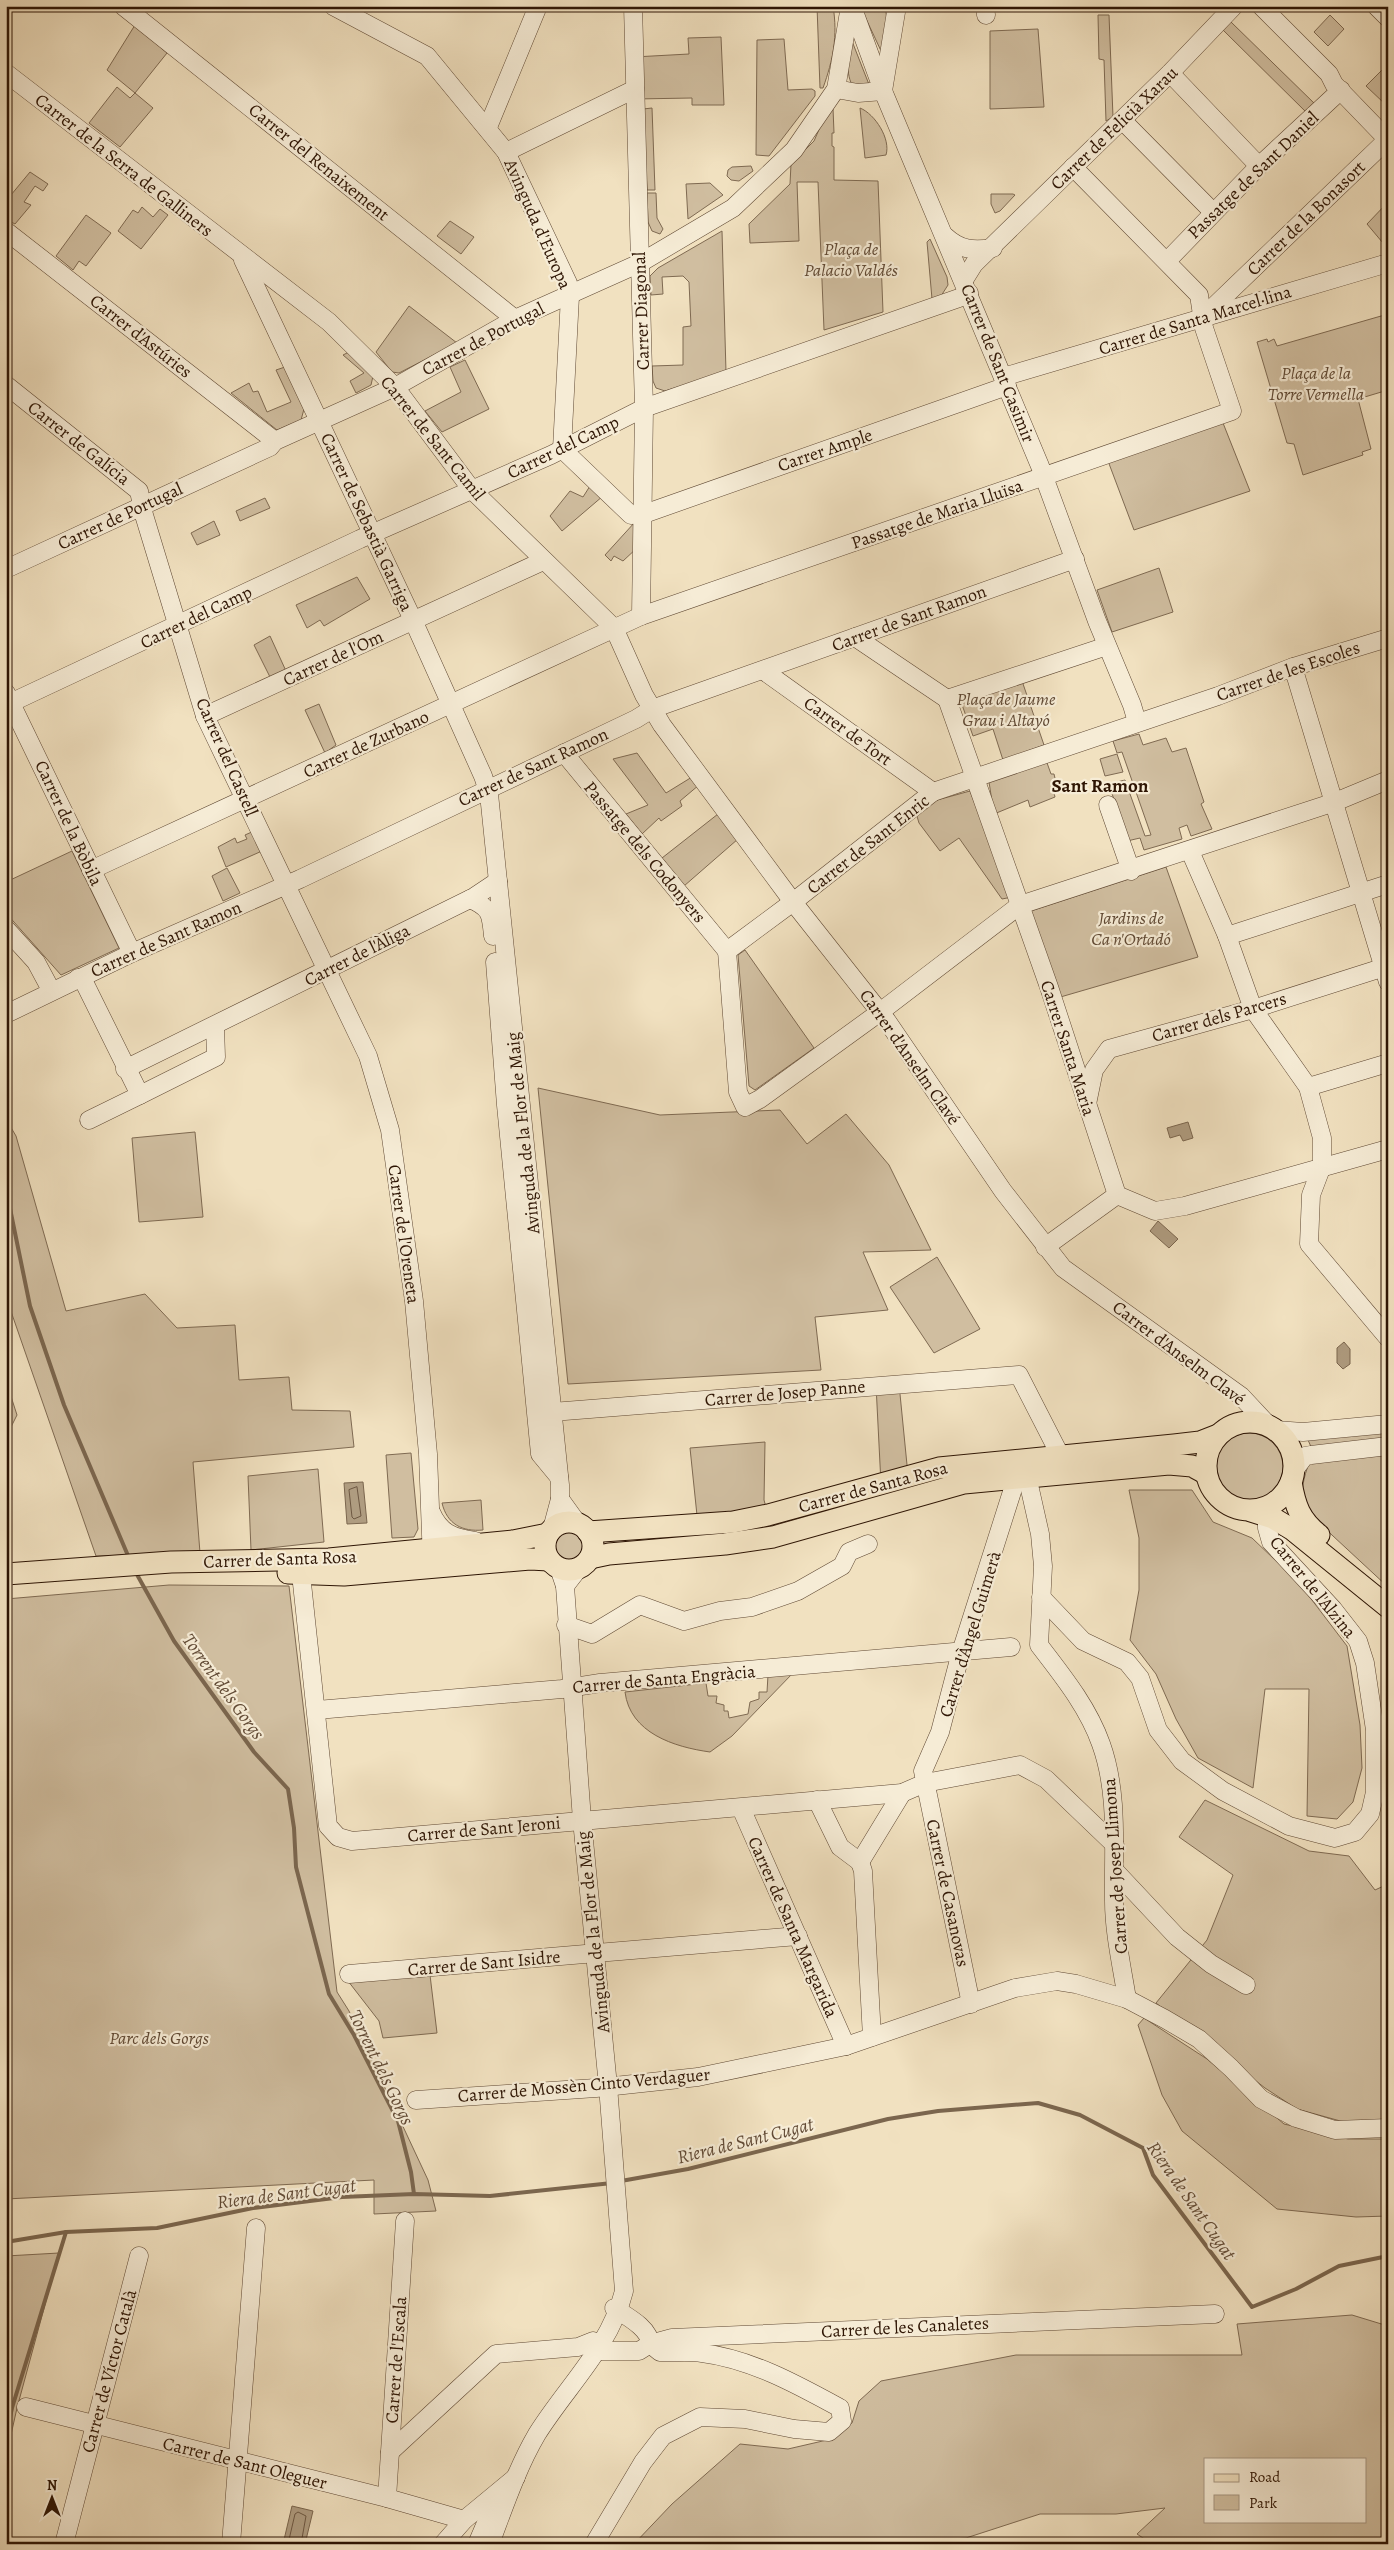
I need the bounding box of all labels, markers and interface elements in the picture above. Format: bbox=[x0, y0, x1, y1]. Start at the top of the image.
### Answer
street label: Carrer de Felicià Xarau bbox=[1045, 61, 1183, 195]
street label: Carrer de la Serra de Galliners bbox=[30, 88, 218, 242]
street label: Carrer del Renaixement bbox=[244, 98, 394, 226]
street label: Passatge de Sant Daniel bbox=[1182, 105, 1324, 244]
street label: Avinguda d'Europa bbox=[498, 154, 578, 293]
street label: Carrer de la Bonasort bbox=[1241, 155, 1371, 281]
park label: Plaça de Palacio Valdés bbox=[804, 237, 898, 282]
street label: Carrer Diagonal bbox=[627, 251, 655, 371]
street label: Carrer de Santa Marcel·lina bbox=[1096, 279, 1295, 361]
street label: Carrer de Sant Casimir bbox=[955, 280, 1041, 446]
street label: Carrer d'Astúries bbox=[85, 289, 197, 383]
street label: Carrer de Portugal bbox=[418, 296, 549, 381]
park label: Plaça de la Torre Vermella bbox=[1268, 361, 1364, 406]
street label: Carrer de Sant Camil bbox=[375, 371, 491, 506]
street label: Carrer de Galícia bbox=[23, 395, 136, 491]
street label: Carrer del Camp bbox=[503, 410, 623, 484]
street label: Carrer Ample bbox=[774, 423, 876, 477]
street label: Carrer de Sebastià Garriga bbox=[315, 429, 419, 616]
street label: Passatge de Maria Lluïsa bbox=[848, 473, 1027, 555]
street label: Carrer de Portugal bbox=[54, 476, 187, 555]
street label: Carrer de Sant Ramon bbox=[828, 579, 990, 657]
street label: Carrer del Camp bbox=[136, 580, 256, 654]
street label: Carrer de l'Om bbox=[279, 624, 387, 692]
street label: Carrer de les Escoles bbox=[1213, 635, 1363, 707]
park label: Plaça de Jaume Grau i Altayó bbox=[956, 687, 1056, 732]
street label: Carrer de Tort bbox=[799, 691, 897, 771]
street label: Carrer del Castell bbox=[190, 694, 264, 821]
street label: Carrer de Zurbano bbox=[299, 704, 433, 784]
street label: Carrer de Sant Ramon bbox=[454, 722, 612, 812]
street label: Carrer de la Bòbila bbox=[29, 756, 109, 890]
district label: Sant Ramon bbox=[1052, 773, 1149, 799]
street label: Passatge dels Codonyers bbox=[579, 776, 711, 928]
street label: Carrer de Sant Enric bbox=[802, 788, 934, 900]
street label: Carrer de Sant Ramon bbox=[87, 895, 245, 983]
park label: Jardins de Ca n'Ortadó bbox=[1091, 906, 1171, 951]
street label: Carrer de l'Àliga bbox=[300, 918, 415, 992]
street label: Carrer Santa Maria bbox=[1035, 977, 1101, 1119]
street label: Carrer d'Anselm Clavé bbox=[854, 984, 966, 1130]
street label: Carrer dels Parcers bbox=[1149, 986, 1289, 1048]
street label: Avinguda de la Flor de Maig bbox=[500, 1031, 546, 1236]
street label: Carrer de l'Oreneta bbox=[382, 1163, 426, 1306]
street label: Carrer d'Anselm Clavé bbox=[1108, 1295, 1250, 1411]
street label: Carrer de Josep Panne bbox=[704, 1374, 866, 1412]
street label: Carrer de Santa Rosa bbox=[796, 1455, 951, 1518]
street label: Carrer de l'Alzina bbox=[1264, 1531, 1362, 1644]
street label: Carrer de Santa Rosa bbox=[203, 1544, 358, 1574]
street label: Carrer d'Àngel Guimerà bbox=[933, 1547, 1007, 1720]
water label: Torrent dels Gorgs bbox=[176, 1628, 271, 1745]
street label: Carrer de Santa Engràcia bbox=[572, 1659, 757, 1699]
street label: Carrer de Josep Llimona bbox=[1097, 1777, 1133, 1955]
street label: Carrer de Sant Jeroni bbox=[406, 1810, 562, 1848]
street label: Carrer de Casanovas bbox=[921, 1817, 975, 1969]
street label: Avinguda de la Flor de Maig bbox=[570, 1830, 616, 2035]
street label: Carrer de Santa Margarida bbox=[742, 1833, 844, 2022]
street label: Carrer de Sant Isidre bbox=[407, 1944, 561, 1982]
water label: Torrent dels Gorgs bbox=[342, 2005, 420, 2130]
park label: Parc dels Gorgs bbox=[109, 2026, 209, 2050]
street label: Carrer de Mossèn Cinto Verdaguer bbox=[457, 2062, 711, 2108]
water label: Riera de Sant Cugat bbox=[675, 2111, 818, 2170]
water label: Riera de Sant Cugat bbox=[1141, 2136, 1243, 2266]
water label: Riera de Sant Cugat bbox=[215, 2172, 358, 2215]
street label: Carrer de Víctor Català bbox=[76, 2286, 143, 2455]
street label: Carrer de l'Escala bbox=[380, 2295, 412, 2424]
street label: Carrer de les Canaletes bbox=[821, 2311, 989, 2343]
street label: Carrer de Sant Oleguer bbox=[160, 2431, 330, 2495]
legend bbox=[1204, 2458, 1366, 2522]
text: Road bbox=[1249, 2467, 1281, 2487]
north arrow bbox=[28, 2472, 78, 2522]
text: N bbox=[47, 2476, 57, 2495]
text: Park bbox=[1249, 2493, 1278, 2513]

